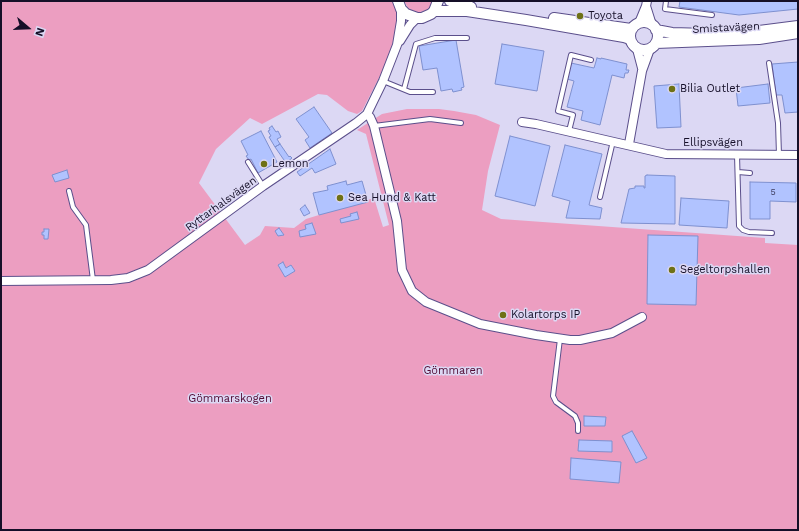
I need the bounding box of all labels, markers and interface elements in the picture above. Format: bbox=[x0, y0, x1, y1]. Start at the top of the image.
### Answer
north arrow bbox=[8, 8, 48, 48]
place label: Toyota bbox=[588, 9, 623, 23]
marker: Toyota bbox=[575, 11, 585, 21]
street label: Smistavägen bbox=[692, 20, 760, 36]
text: N bbox=[32, 26, 47, 38]
place label: Bilia Outlet bbox=[680, 82, 740, 96]
marker: Bilia Outlet bbox=[667, 84, 677, 94]
street label: Ellipsvägen bbox=[683, 136, 743, 150]
place label: Lemon bbox=[272, 157, 309, 171]
marker: Lemon bbox=[259, 159, 269, 169]
street label: Ryttarhalsvägen bbox=[183, 174, 259, 234]
house number: 5 bbox=[770, 187, 776, 197]
place label: Sea Hund & Katt bbox=[348, 191, 436, 205]
marker: Sea Hund & Katt bbox=[335, 193, 345, 203]
place label: Segeltorpshallen bbox=[680, 263, 770, 277]
marker: Segeltorpshallen bbox=[667, 265, 677, 275]
place label: Kolartorps IP bbox=[511, 308, 580, 322]
marker: Kolartorps IP bbox=[498, 310, 508, 320]
park label: Gömmaren bbox=[423, 364, 483, 378]
park label: Gömmarskogen bbox=[188, 392, 272, 406]

